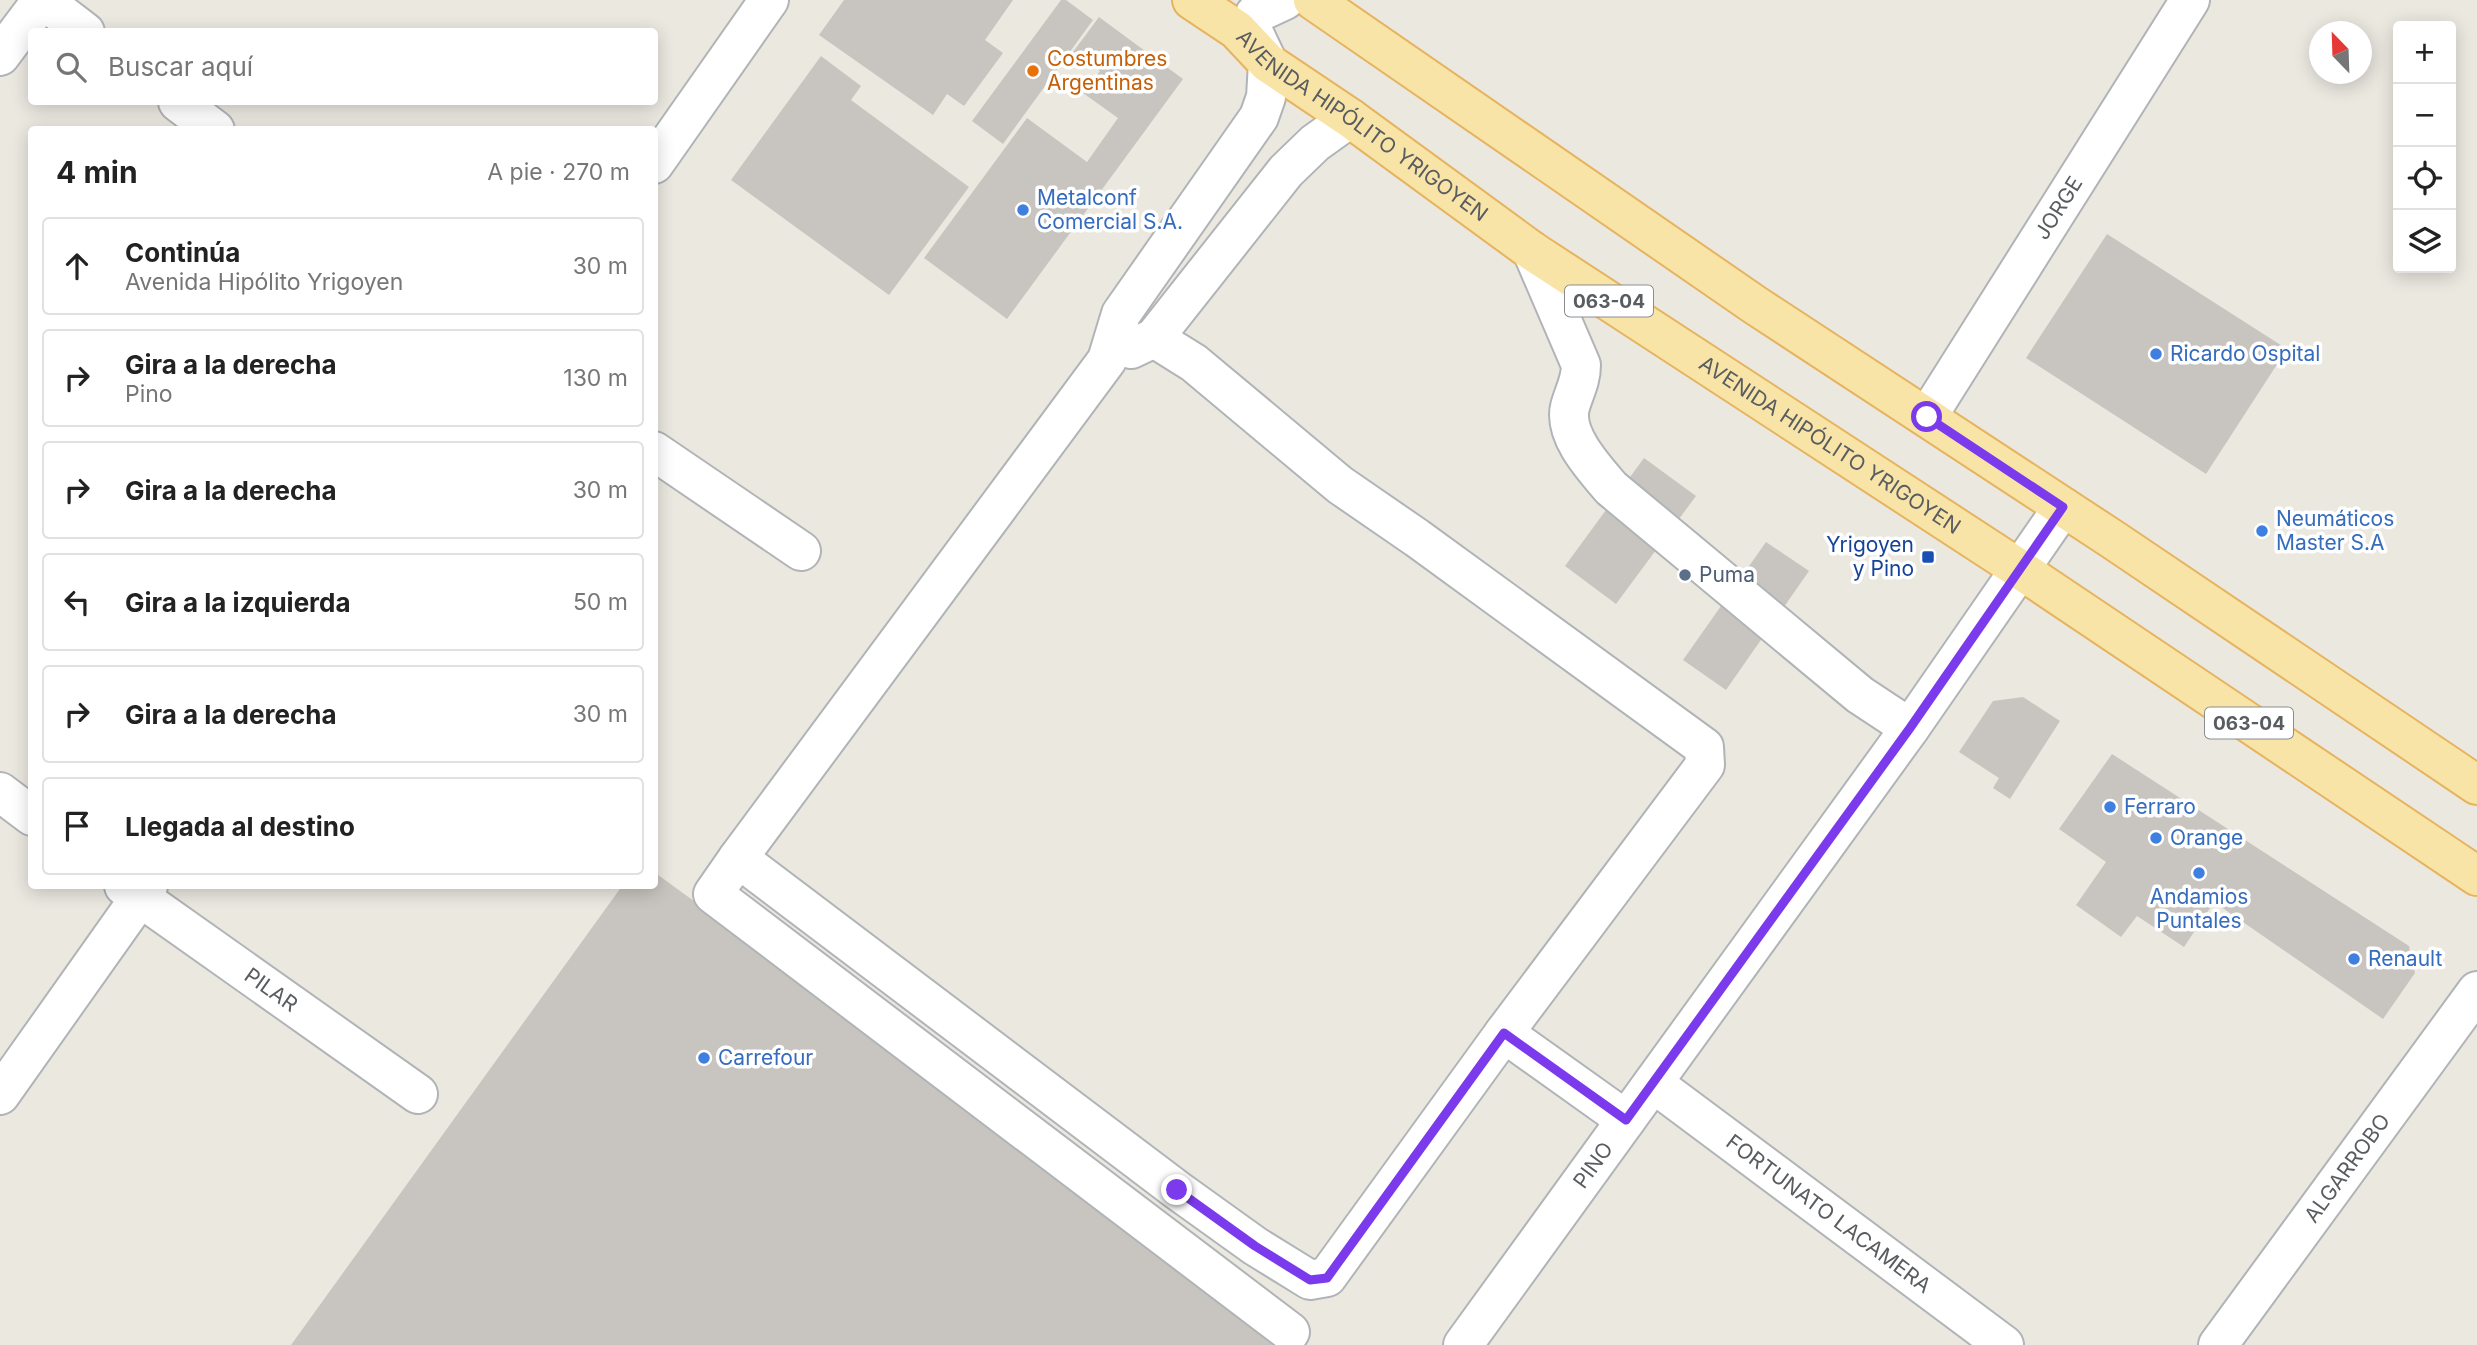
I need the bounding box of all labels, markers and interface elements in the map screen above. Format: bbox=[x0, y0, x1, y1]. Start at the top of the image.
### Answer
north arrow bbox=[2309, 21, 2372, 84]
map controls bbox=[2393, 21, 2456, 273]
button: + bbox=[2393, 21, 2456, 84]
street label: AVENIDA HIPÓLITO YRIGOYEN bbox=[1231, 24, 1493, 226]
search box bbox=[28, 28, 658, 105]
place label: Costumbres Argentinas bbox=[1047, 46, 1167, 95]
icon: search bbox=[52, 48, 90, 86]
text: Buscar aquí bbox=[108, 51, 253, 82]
marker: Costumbres Argentinas bbox=[1025, 63, 1041, 79]
button: − bbox=[2393, 84, 2456, 147]
button: locate bbox=[2393, 147, 2456, 210]
text: 4 min bbox=[56, 154, 138, 190]
text: A pie · 270 m bbox=[487, 158, 630, 186]
street label: JORGE bbox=[2029, 172, 2088, 244]
place label: Metalconf Comercial S.A. bbox=[1037, 185, 1183, 234]
marker: Metalconf Comercial S.A. bbox=[1015, 202, 1031, 218]
button: layers bbox=[2393, 210, 2456, 273]
text: Continúa bbox=[125, 237, 240, 268]
icon: ahead bbox=[58, 247, 96, 285]
text: 30 m bbox=[573, 252, 628, 280]
text: Avenida Hipólito Yrigoyen bbox=[125, 268, 403, 296]
road number: 063-04 bbox=[1565, 286, 1653, 316]
place label: Ricardo Ospital bbox=[2170, 341, 2320, 366]
marker: Ricardo Ospital bbox=[2148, 346, 2164, 362]
text: Gira a la derecha bbox=[125, 349, 337, 380]
street label: AVENIDA HIPÓLITO YRIGOYEN bbox=[1695, 351, 1965, 539]
icon: right bbox=[58, 359, 96, 397]
text: 130 m bbox=[563, 364, 628, 392]
text: Pino bbox=[125, 380, 173, 408]
route start bbox=[1911, 401, 1942, 432]
icon: right bbox=[58, 471, 96, 509]
text: Gira a la derecha bbox=[125, 475, 337, 506]
text: 30 m bbox=[573, 476, 628, 504]
place label: Neumáticos Master S.A bbox=[2276, 506, 2394, 555]
marker: Neumáticos Master S.A bbox=[2254, 523, 2270, 539]
place label: Yrigoyen y Pino bbox=[1826, 532, 1914, 581]
marker: Yrigoyen y Pino bbox=[1920, 549, 1936, 565]
place label: Puma bbox=[1699, 562, 1755, 587]
marker: Puma bbox=[1677, 567, 1693, 583]
icon: left bbox=[58, 583, 96, 621]
text: Gira a la izquierda bbox=[125, 587, 351, 618]
text: 50 m bbox=[573, 588, 628, 616]
icon: right bbox=[58, 695, 96, 733]
text: Gira a la derecha bbox=[125, 699, 337, 730]
text: 30 m bbox=[573, 700, 628, 728]
road number: 063-04 bbox=[2205, 708, 2293, 738]
place label: Ferraro bbox=[2124, 794, 2196, 819]
marker: Ferraro bbox=[2102, 799, 2118, 815]
icon: arrive bbox=[58, 807, 96, 845]
text: Llegada al destino bbox=[125, 811, 355, 842]
place label: Orange bbox=[2170, 825, 2243, 850]
marker: Orange bbox=[2148, 830, 2164, 846]
marker: Andamios Puntales bbox=[2191, 865, 2207, 881]
place label: Andamios Puntales bbox=[2150, 884, 2248, 933]
place label: Renault bbox=[2368, 946, 2442, 971]
marker: Renault bbox=[2346, 951, 2362, 967]
street label: PILAR bbox=[240, 962, 303, 1017]
place label: Carrefour bbox=[718, 1045, 813, 1070]
marker: Carrefour bbox=[696, 1050, 712, 1066]
street label: ALGARROBO bbox=[2299, 1109, 2395, 1227]
street label: FORTUNATO LACAMERA bbox=[1721, 1129, 1936, 1298]
street label: PINO bbox=[1568, 1137, 1618, 1193]
route end bbox=[1161, 1174, 1192, 1205]

